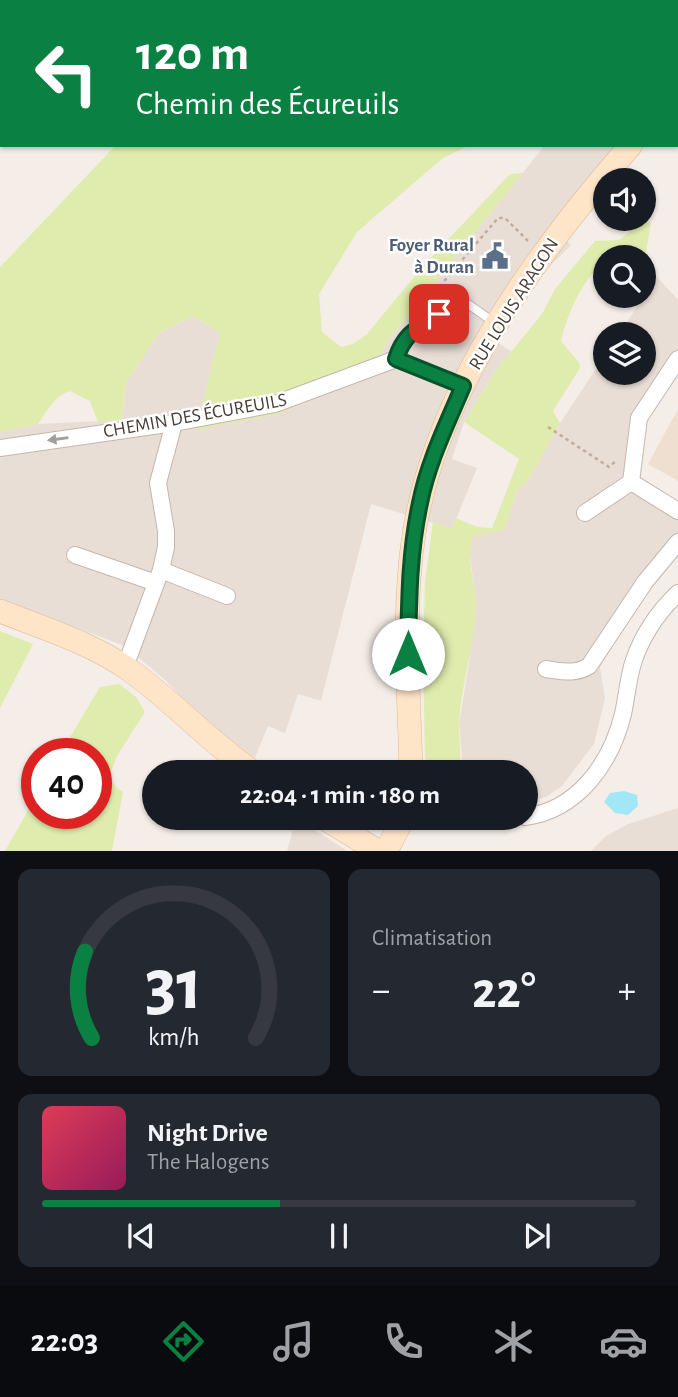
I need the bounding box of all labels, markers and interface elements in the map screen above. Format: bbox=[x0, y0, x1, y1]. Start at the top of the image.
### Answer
icon: left bbox=[21, 28, 112, 119]
text: 120 m bbox=[136, 30, 249, 79]
text: Chemin des Écureuils bbox=[136, 88, 399, 120]
map controls bbox=[593, 168, 656, 385]
button: sound bbox=[593, 168, 656, 231]
street label: RUE LOUIS ARAGON bbox=[466, 235, 562, 373]
place label: Foyer Rural à Duran bbox=[389, 236, 474, 277]
public building icon: Foyer Rural à Duran bbox=[480, 241, 510, 271]
button: search bbox=[593, 245, 656, 308]
pin bbox=[409, 284, 469, 344]
icon: arrive bbox=[420, 295, 458, 333]
button: layers bbox=[593, 322, 656, 385]
street label: CHEMIN DES ÉCUREUILS bbox=[101, 389, 288, 442]
one-way arrow bbox=[47, 434, 69, 445]
position arrow bbox=[371, 617, 445, 691]
speed limit sign: 40 bbox=[21, 738, 112, 829]
text: 22:04 · 1 min · 180 m bbox=[240, 782, 440, 808]
text: Climatisation bbox=[372, 927, 492, 950]
text: 31 bbox=[145, 951, 203, 1024]
text: 22° bbox=[472, 965, 536, 1017]
text: − bbox=[372, 972, 390, 1010]
text: + bbox=[618, 972, 636, 1010]
text: km/h bbox=[148, 1025, 200, 1050]
text: Night Drive bbox=[147, 1120, 268, 1146]
text: The Halogens bbox=[147, 1151, 269, 1174]
icon: previous bbox=[122, 1217, 160, 1255]
icon: pause bbox=[320, 1217, 358, 1255]
icon: next bbox=[518, 1217, 556, 1255]
icon: directions bbox=[159, 1317, 208, 1366]
icon: music bbox=[269, 1317, 318, 1366]
icon: phone bbox=[379, 1317, 428, 1366]
icon: climate bbox=[489, 1317, 538, 1366]
icon: car bbox=[599, 1317, 648, 1366]
text: 22:03 bbox=[30, 1325, 98, 1357]

